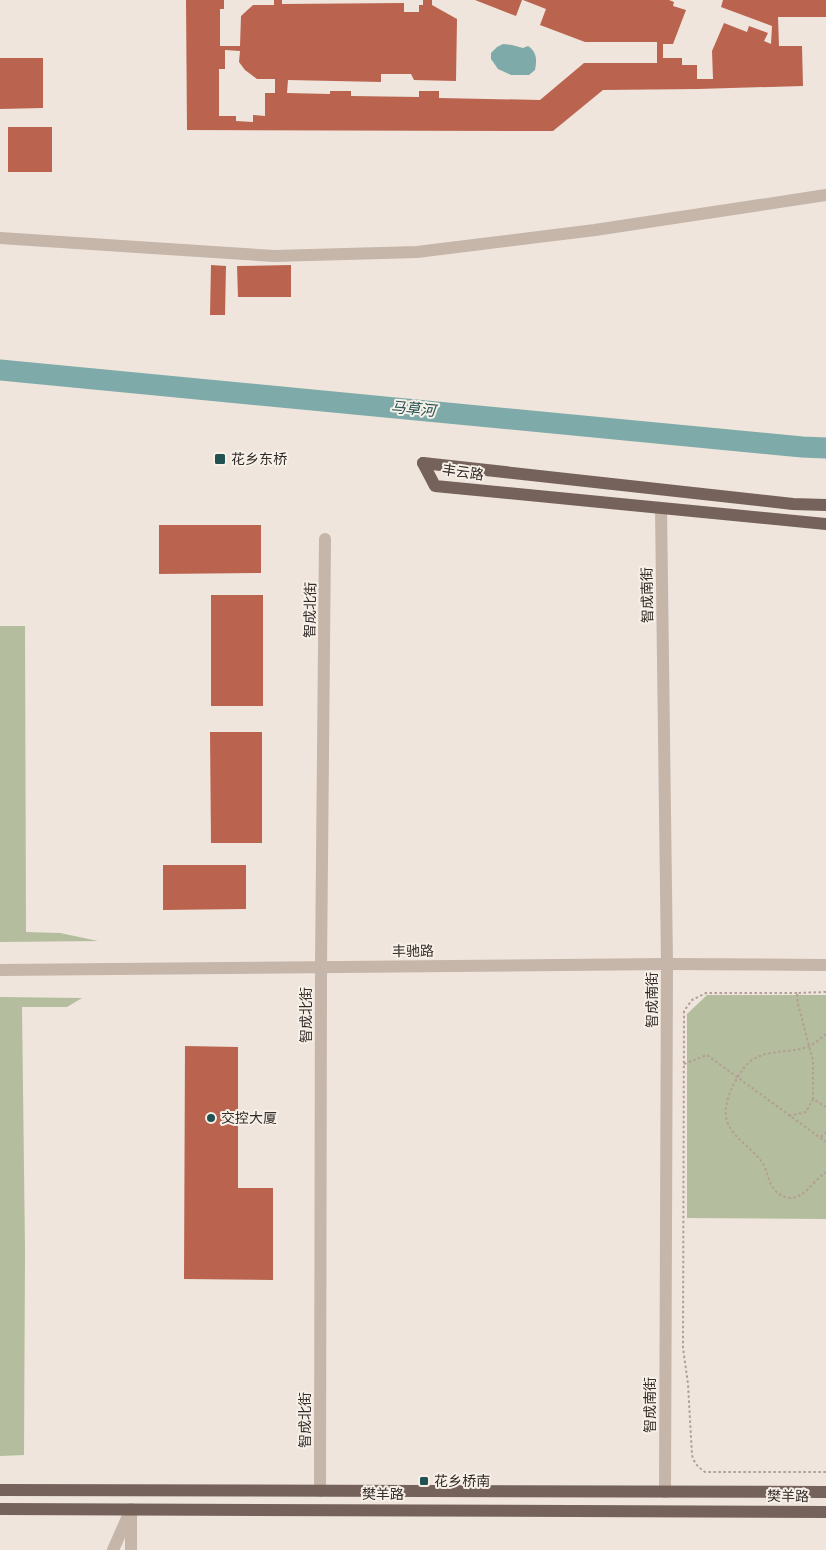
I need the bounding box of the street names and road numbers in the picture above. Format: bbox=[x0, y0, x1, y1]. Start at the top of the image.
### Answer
street label: 丰云路 bbox=[441, 460, 485, 483]
street label: 智成南街 bbox=[638, 567, 655, 623]
street label: 智成北街 bbox=[301, 582, 318, 638]
street label: 丰驰路 bbox=[392, 942, 434, 959]
street label: 智成南街 bbox=[643, 972, 660, 1028]
street label: 智成北街 bbox=[297, 987, 314, 1043]
street label: 智成南街 bbox=[641, 1377, 658, 1433]
street label: 智成北街 bbox=[296, 1392, 313, 1448]
street label: 樊羊路 bbox=[362, 1485, 404, 1502]
street label: 樊羊路 bbox=[767, 1487, 809, 1504]

